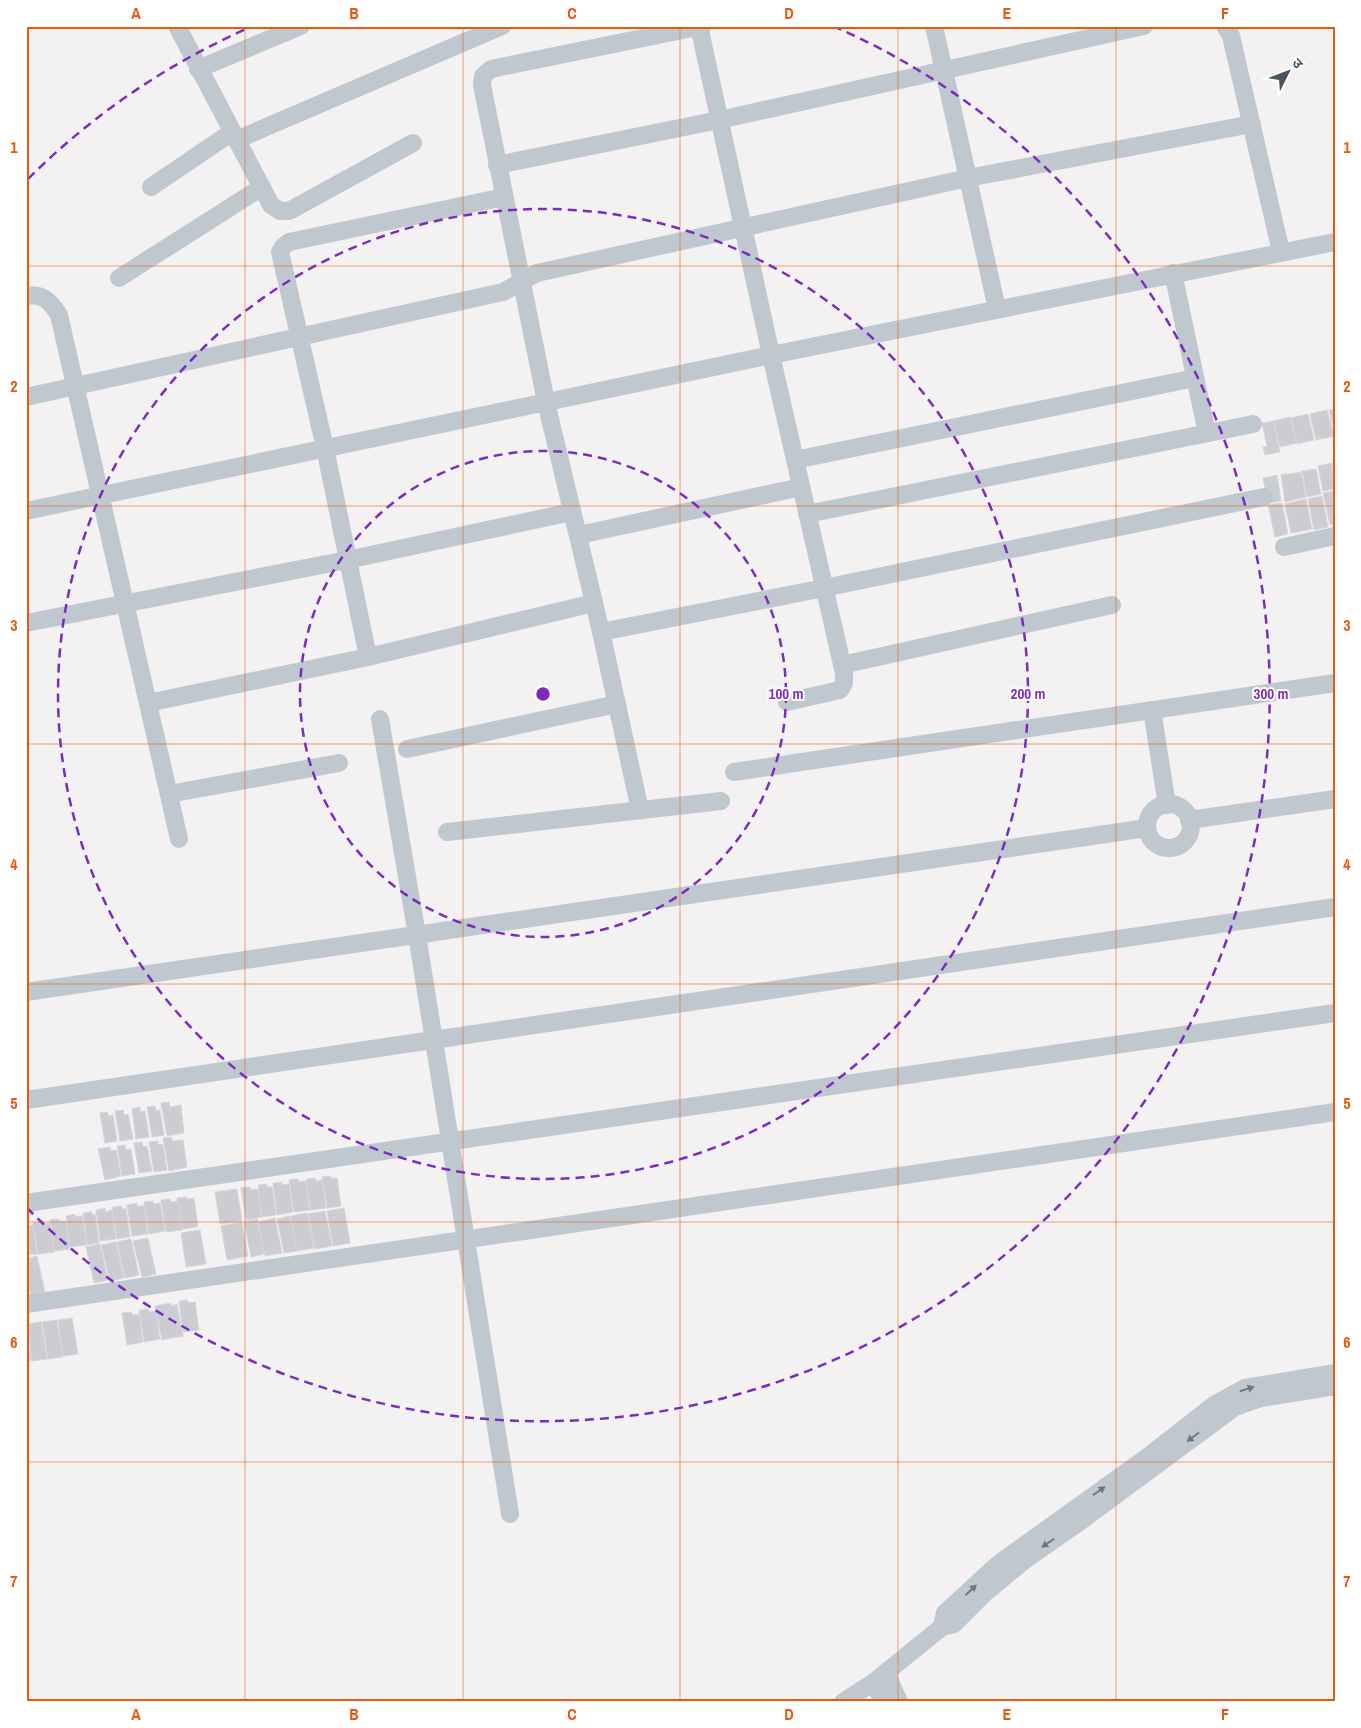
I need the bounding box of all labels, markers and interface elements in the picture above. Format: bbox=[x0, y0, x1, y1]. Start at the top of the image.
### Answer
text: A bbox=[131, 2, 141, 24]
text: B bbox=[349, 2, 359, 24]
text: C bbox=[567, 2, 577, 24]
text: D bbox=[784, 2, 794, 24]
text: E bbox=[1003, 2, 1012, 24]
text: F bbox=[1221, 2, 1229, 24]
north arrow bbox=[1264, 48, 1314, 98]
text: उ bbox=[1288, 54, 1308, 73]
text: 1 bbox=[10, 136, 18, 158]
text: 1 bbox=[1343, 136, 1351, 158]
text: 2 bbox=[10, 375, 18, 397]
text: 2 bbox=[1343, 375, 1351, 397]
text: 3 bbox=[10, 614, 18, 636]
text: 3 bbox=[1343, 614, 1351, 636]
text: 100 m bbox=[769, 683, 803, 704]
text: 200 m bbox=[1011, 683, 1045, 704]
text: 300 m bbox=[1254, 683, 1288, 704]
centre of rings bbox=[534, 685, 552, 703]
text: 4 bbox=[10, 853, 18, 875]
text: 4 bbox=[1343, 853, 1351, 875]
text: 5 bbox=[10, 1092, 18, 1114]
text: 5 bbox=[1343, 1092, 1351, 1114]
text: 6 bbox=[10, 1331, 18, 1353]
text: 6 bbox=[1343, 1331, 1351, 1353]
one-way arrow bbox=[1239, 1384, 1254, 1392]
one-way arrow bbox=[1187, 1432, 1200, 1442]
one-way arrow bbox=[1093, 1486, 1106, 1496]
one-way arrow bbox=[1041, 1538, 1055, 1548]
text: 7 bbox=[10, 1570, 18, 1592]
text: 7 bbox=[1343, 1570, 1351, 1592]
one-way arrow bbox=[964, 1584, 976, 1596]
text: A bbox=[131, 1703, 141, 1725]
text: B bbox=[349, 1703, 359, 1725]
text: C bbox=[567, 1703, 577, 1725]
text: D bbox=[784, 1703, 794, 1725]
text: E bbox=[1003, 1703, 1012, 1725]
text: F bbox=[1221, 1703, 1229, 1725]

